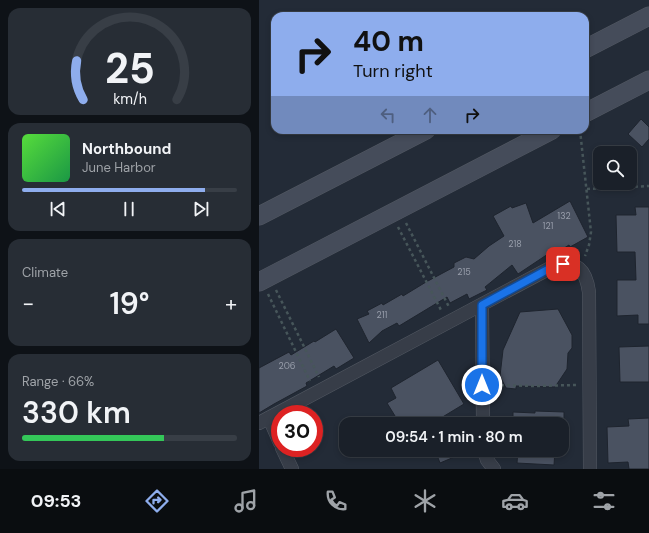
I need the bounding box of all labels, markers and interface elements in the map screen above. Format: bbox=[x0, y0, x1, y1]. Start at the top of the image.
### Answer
text: 40 m bbox=[353, 23, 424, 60]
icon: right bbox=[287, 28, 339, 80]
text: 25 bbox=[105, 41, 154, 95]
text: Turn right bbox=[353, 59, 433, 83]
text: km/h bbox=[113, 89, 146, 107]
icon: left bbox=[377, 104, 399, 126]
icon: ahead bbox=[419, 104, 441, 126]
icon: right bbox=[461, 104, 483, 126]
text: Northbound bbox=[82, 139, 171, 159]
map controls bbox=[593, 146, 637, 190]
button: search bbox=[593, 146, 637, 190]
text: June Harbor bbox=[82, 159, 156, 176]
icon: previous bbox=[47, 198, 69, 220]
icon: pause bbox=[118, 198, 140, 220]
icon: next bbox=[190, 198, 212, 220]
house number: 132 bbox=[557, 210, 571, 222]
house number: 121 bbox=[543, 220, 554, 232]
house number: 218 bbox=[508, 238, 522, 250]
pin bbox=[546, 247, 580, 281]
icon: arrive bbox=[552, 253, 574, 275]
text: Climate bbox=[22, 264, 68, 281]
house number: 215 bbox=[457, 266, 471, 278]
text: 19° bbox=[109, 284, 150, 323]
text: − bbox=[22, 289, 34, 318]
text: + bbox=[225, 289, 237, 318]
house number: 211 bbox=[377, 309, 388, 321]
house number: 206 bbox=[279, 360, 296, 372]
position arrow bbox=[461, 364, 503, 406]
text: Range · 66% bbox=[22, 373, 94, 390]
text: 330 km bbox=[22, 393, 131, 432]
speed limit sign: 30 bbox=[271, 405, 323, 457]
text: 09:54 · 1 min · 80 m bbox=[385, 427, 523, 447]
icon: directions bbox=[143, 487, 171, 515]
icon: music bbox=[232, 487, 260, 515]
icon: phone bbox=[322, 487, 350, 515]
icon: climate bbox=[411, 487, 439, 515]
icon: car bbox=[501, 487, 529, 515]
icon: filters bbox=[590, 487, 618, 515]
text: 09:53 bbox=[31, 489, 81, 513]

